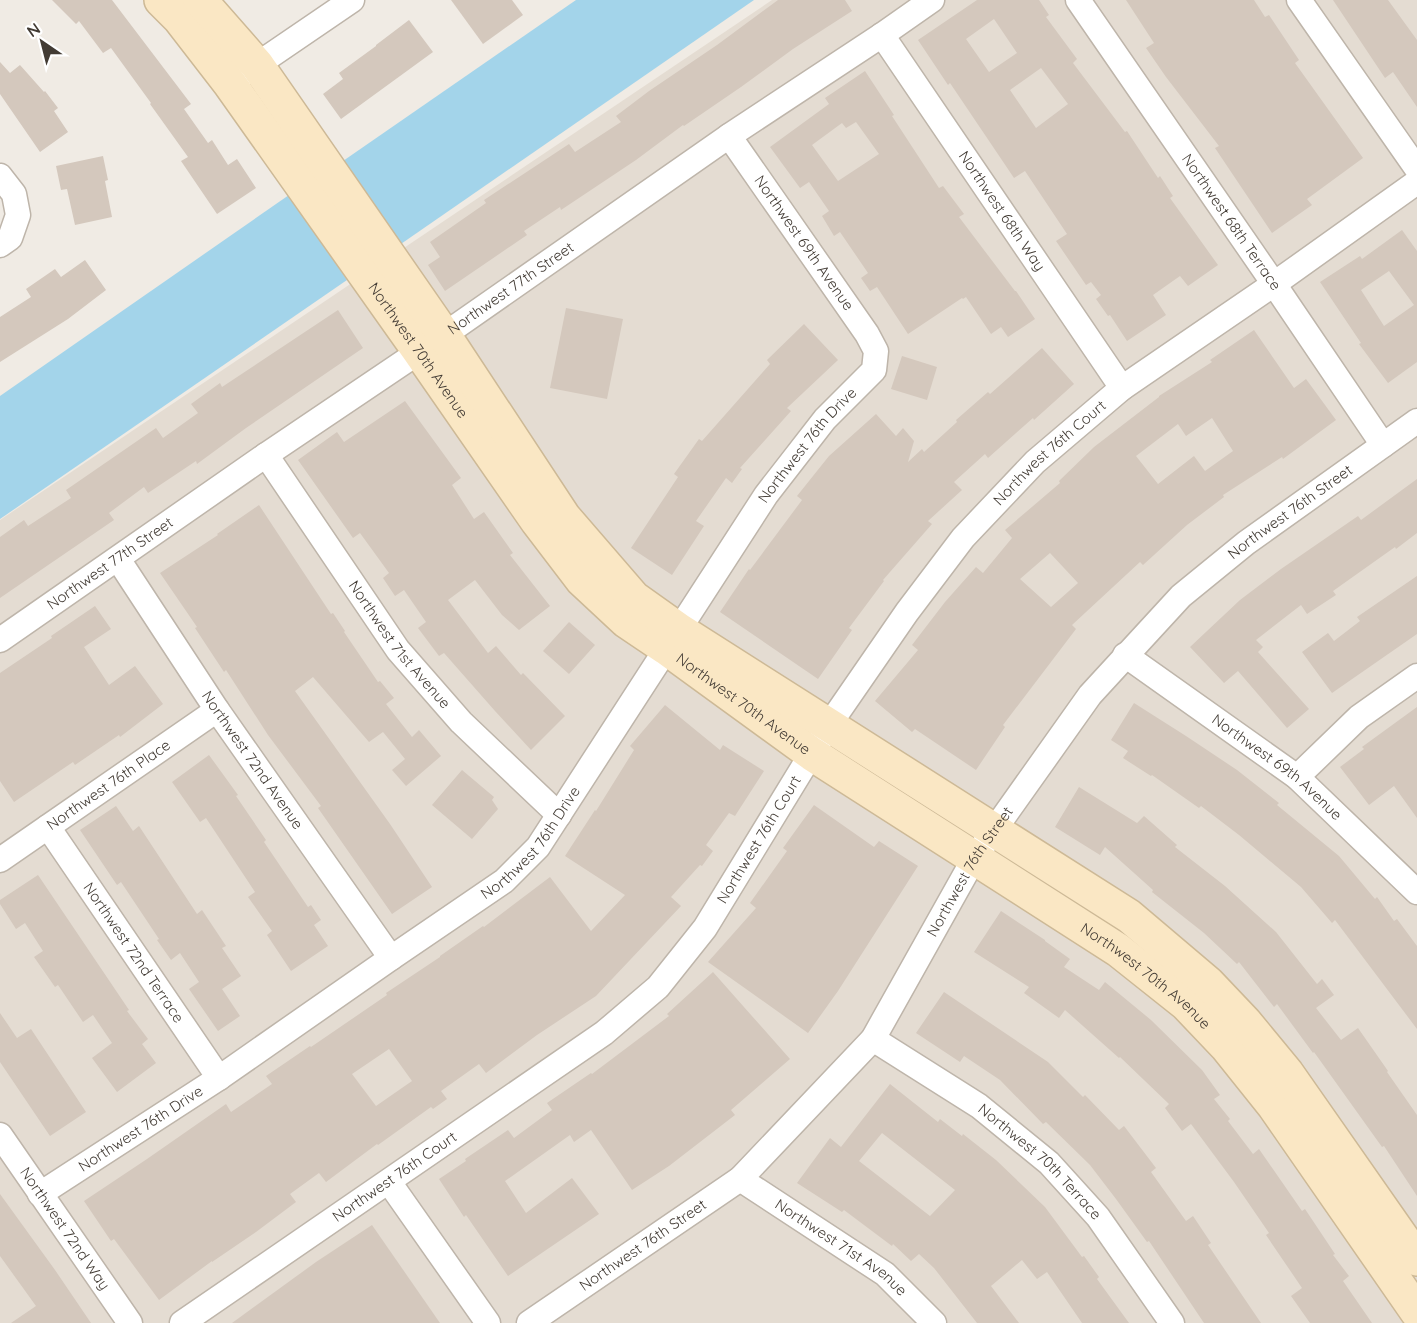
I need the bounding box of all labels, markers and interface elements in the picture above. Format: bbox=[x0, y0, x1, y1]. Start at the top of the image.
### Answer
north arrow bbox=[12, 12, 72, 72]
text: N bbox=[23, 18, 44, 41]
street label: Northwest 68th Way bbox=[955, 147, 1050, 275]
street label: Northwest 68th Terrace bbox=[1178, 150, 1286, 294]
street label: Northwest 69th Avenue bbox=[751, 171, 858, 314]
street label: Northwest 77th Street bbox=[444, 237, 577, 339]
street label: Northwest 70th Avenue bbox=[365, 279, 473, 422]
street label: Northwest 76th Drive bbox=[754, 383, 860, 506]
street label: Northwest 76th Court bbox=[989, 396, 1110, 509]
street label: Northwest 76th Street bbox=[1223, 460, 1356, 563]
street label: Northwest 77th Street bbox=[43, 513, 177, 614]
street label: Northwest 71st Avenue bbox=[345, 577, 455, 712]
street label: Northwest 70th Avenue bbox=[673, 649, 814, 759]
street label: Northwest 72nd Avenue bbox=[198, 687, 308, 833]
street label: Northwest 69th Avenue bbox=[1208, 710, 1346, 824]
street label: Northwest 76th Place bbox=[43, 735, 174, 834]
street label: Northwest 76th Court bbox=[712, 772, 805, 907]
street label: Northwest 76th Drive bbox=[477, 782, 584, 903]
street label: Northwest 76th Street bbox=[922, 803, 1017, 940]
street label: Northwest 72nd Terrace bbox=[79, 878, 189, 1026]
street label: Northwest 70th Avenue bbox=[1077, 918, 1215, 1033]
street label: Northwest 76th Drive bbox=[75, 1081, 206, 1176]
street label: Northwest 70th Terrace bbox=[974, 1099, 1106, 1223]
street label: Northwest 76th Court bbox=[328, 1127, 460, 1226]
street label: Northwest 72nd Way bbox=[16, 1163, 114, 1294]
street label: Northwest 71st Avenue bbox=[771, 1194, 911, 1300]
street label: Northwest 76th Street bbox=[576, 1195, 710, 1295]

